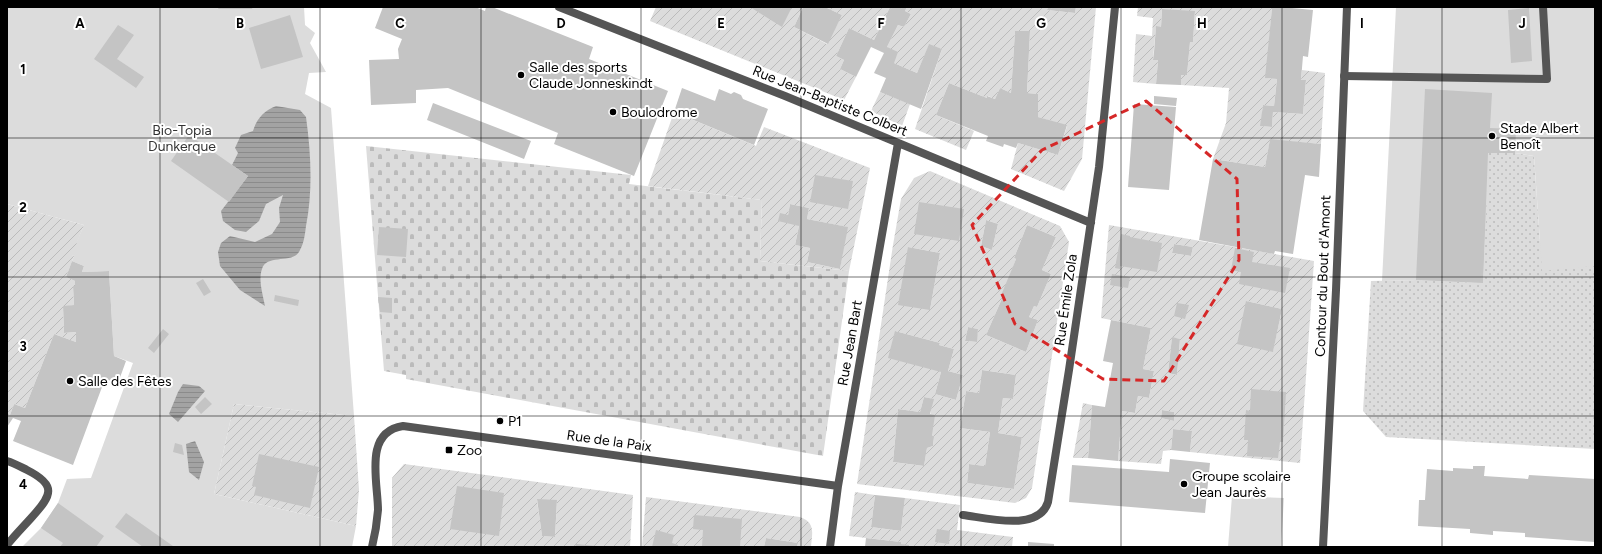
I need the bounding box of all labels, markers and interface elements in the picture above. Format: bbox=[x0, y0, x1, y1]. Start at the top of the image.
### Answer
text: A bbox=[75, 16, 85, 31]
text: B bbox=[236, 16, 244, 31]
text: C bbox=[395, 16, 405, 31]
text: D bbox=[556, 16, 566, 31]
text: E bbox=[717, 16, 725, 31]
text: F bbox=[877, 16, 885, 31]
text: G bbox=[1036, 16, 1046, 31]
text: H bbox=[1197, 16, 1207, 31]
text: I bbox=[1360, 16, 1364, 31]
text: J bbox=[1518, 16, 1526, 31]
place label: Salle des sports Claude Jonneskindt bbox=[529, 59, 653, 92]
text: 1 bbox=[20, 62, 26, 77]
street label: Rue Jean-Baptiste Colbert bbox=[750, 62, 910, 140]
marker: Salle des sports Claude Jonneskindt bbox=[516, 70, 526, 80]
place label: Boulodrome bbox=[621, 104, 698, 121]
marker: Boulodrome bbox=[608, 107, 618, 117]
place label: Stade Albert Benoît bbox=[1500, 120, 1579, 153]
park label: Bio-Topia Dunkerque bbox=[148, 122, 216, 155]
marker: Stade Albert Benoît bbox=[1487, 131, 1497, 141]
street label: Contour du Bout d'Amont bbox=[1312, 195, 1334, 357]
text: 2 bbox=[19, 200, 27, 215]
street label: Rue Émile Zola bbox=[1051, 253, 1081, 347]
street label: Rue Jean Bart bbox=[834, 299, 866, 387]
text: 3 bbox=[19, 339, 27, 354]
place label: Salle des Fêtes bbox=[78, 373, 171, 390]
marker: Salle des Fêtes bbox=[65, 376, 75, 386]
place label: P1 bbox=[508, 413, 522, 430]
marker: P1 bbox=[495, 416, 505, 426]
street label: Rue de la Paix bbox=[565, 427, 653, 455]
place label: Zoo bbox=[457, 442, 482, 459]
marker: Zoo bbox=[444, 445, 454, 455]
place label: Groupe scolaire Jean Jaurès bbox=[1192, 468, 1291, 501]
text: 4 bbox=[19, 477, 27, 492]
marker: Groupe scolaire Jean Jaurès bbox=[1179, 479, 1189, 489]

